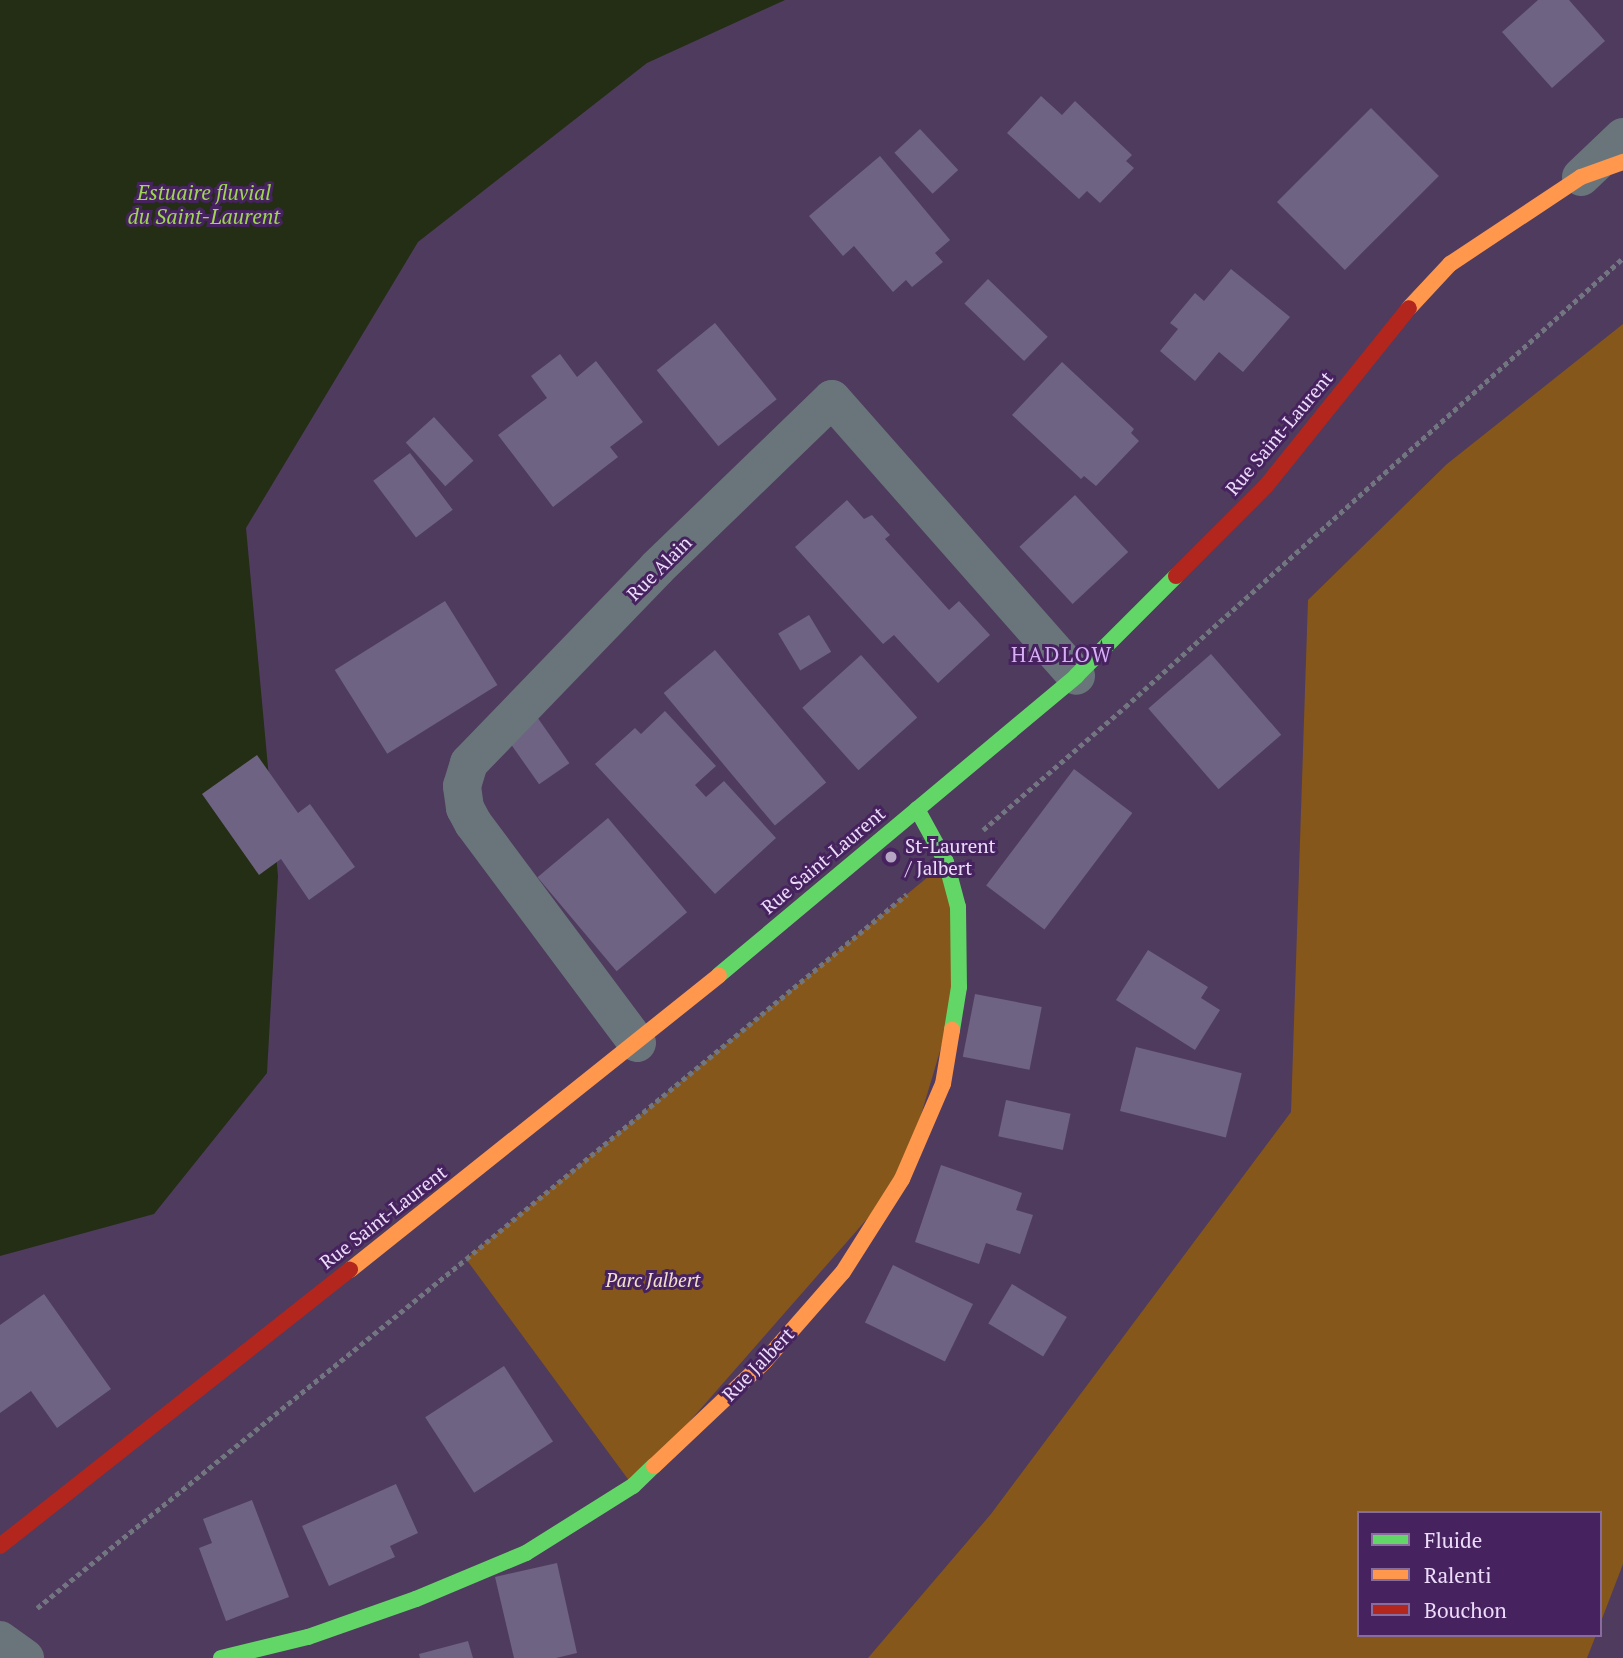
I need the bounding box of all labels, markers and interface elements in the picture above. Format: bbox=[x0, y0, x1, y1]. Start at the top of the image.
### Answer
water label: Estuaire fluvial du Saint-Laurent bbox=[128, 179, 280, 229]
street label: Rue Saint-Laurent bbox=[1221, 367, 1337, 499]
street label: Rue Alain bbox=[622, 531, 696, 605]
district label: HADLOW bbox=[1012, 641, 1112, 667]
street label: Rue Saint-Laurent bbox=[757, 802, 889, 918]
place label: St-Laurent / Jalbert bbox=[905, 835, 996, 879]
marker: St-Laurent / Jalbert bbox=[883, 849, 899, 865]
street label: Rue Saint-Laurent bbox=[315, 1160, 451, 1274]
park label: Parc Jalbert bbox=[605, 1269, 701, 1291]
street label: Rue Jalbert bbox=[717, 1323, 799, 1405]
legend bbox=[1357, 1511, 1602, 1637]
text: Fluide bbox=[1424, 1526, 1482, 1554]
text: Ralenti bbox=[1424, 1561, 1491, 1589]
text: Bouchon bbox=[1424, 1596, 1507, 1624]

